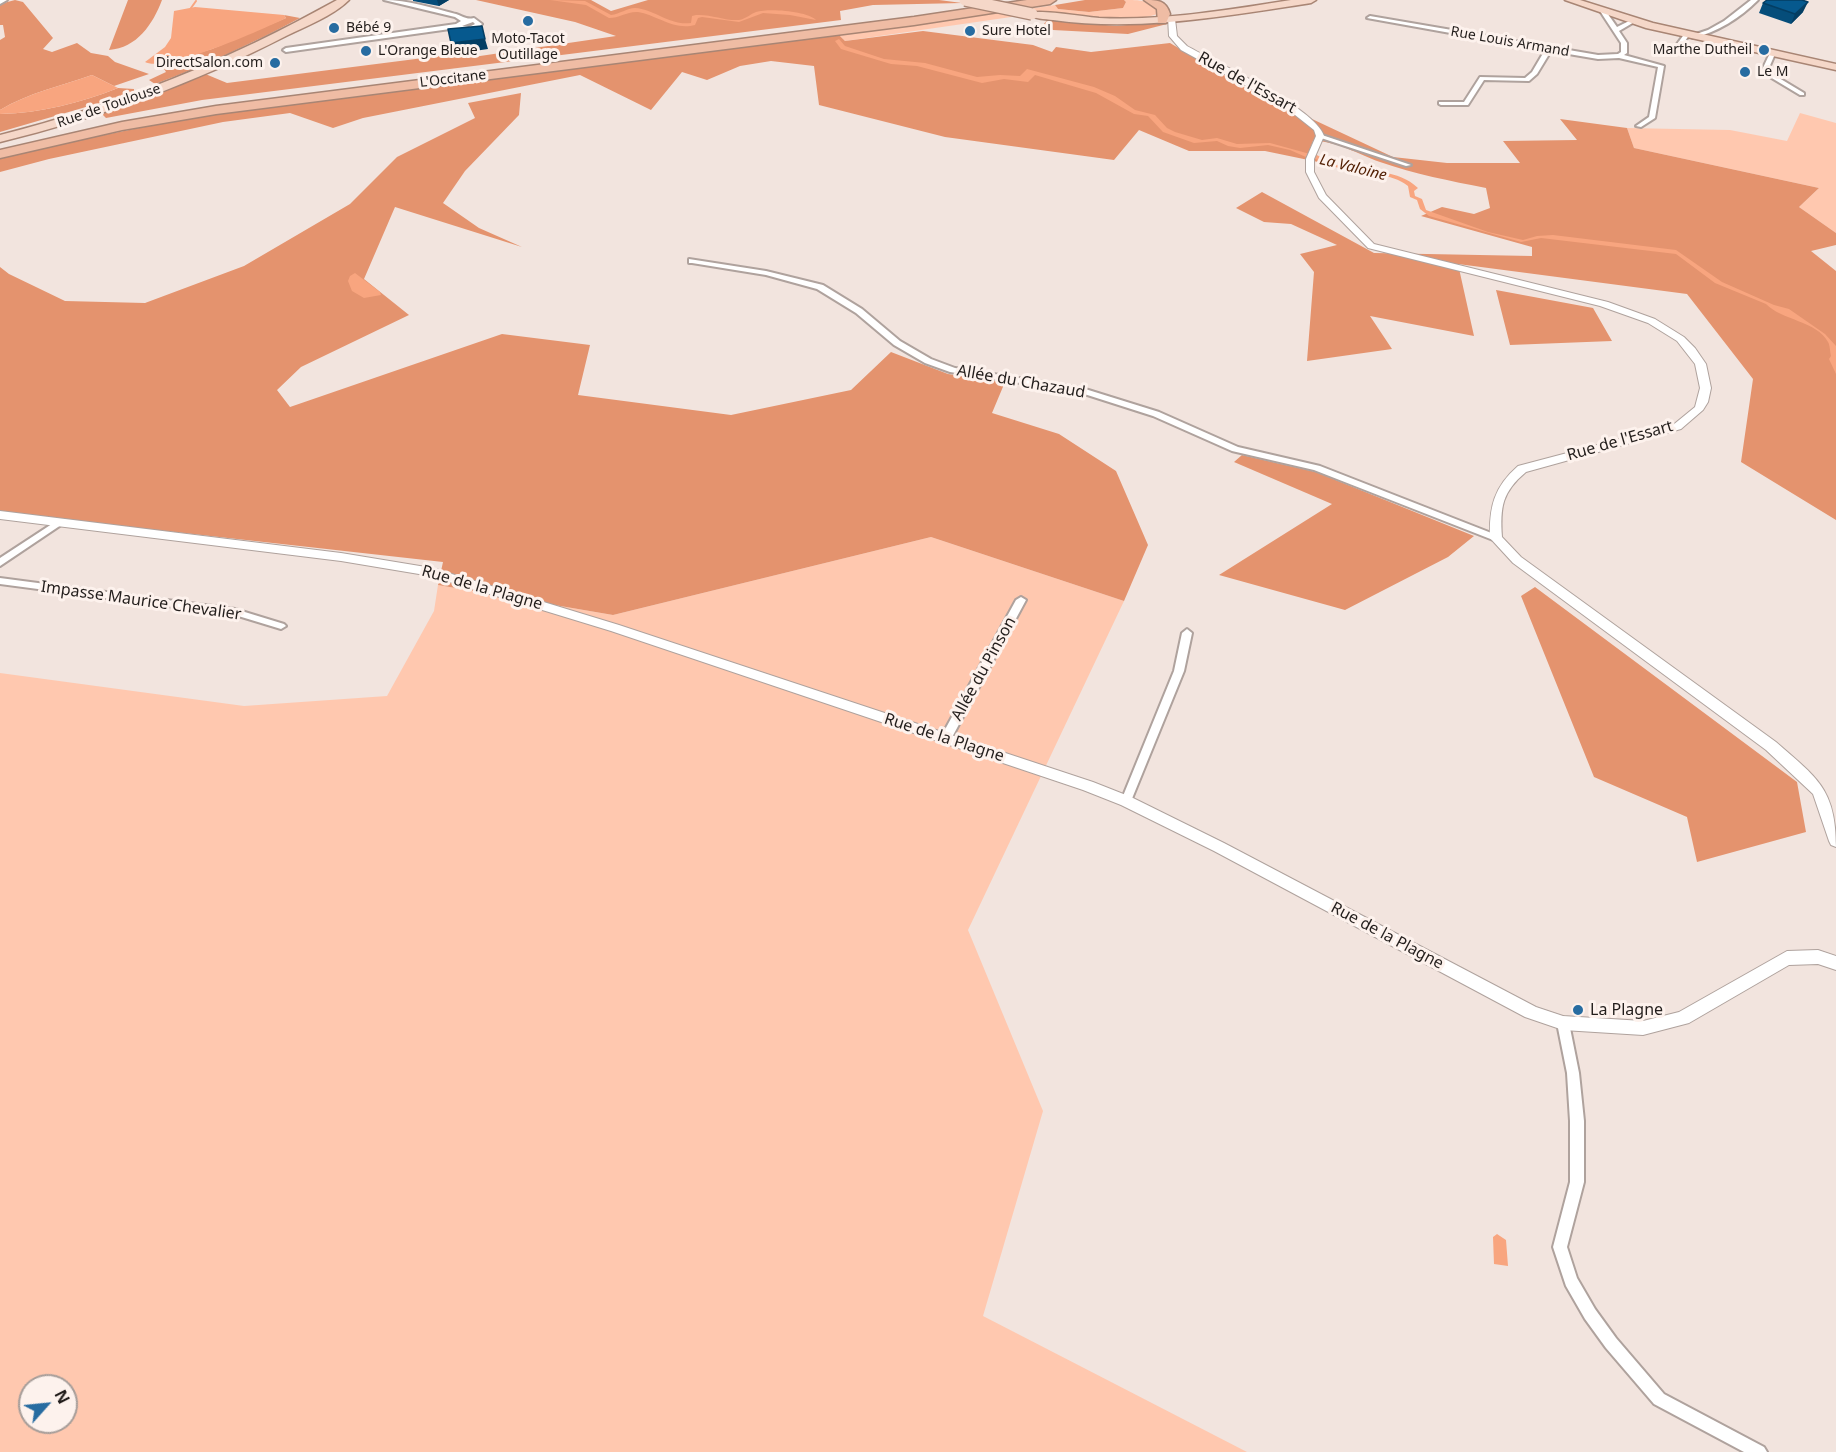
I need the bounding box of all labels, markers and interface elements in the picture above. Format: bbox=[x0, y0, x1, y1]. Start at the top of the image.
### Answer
marker: Moto-Tacot Outillage bbox=[521, 14, 535, 28]
place label: Bébé 9 bbox=[346, 20, 391, 36]
marker: Bébé 9 bbox=[327, 21, 341, 35]
place label: Sure Hotel bbox=[982, 23, 1051, 39]
street label: Rue Louis Armand bbox=[1449, 23, 1571, 61]
marker: Sure Hotel bbox=[963, 24, 977, 38]
place label: Moto-Tacot Outillage bbox=[491, 31, 565, 63]
place label: Marthe Dutheil bbox=[1653, 42, 1752, 58]
place label: L'Orange Bleue bbox=[378, 43, 478, 59]
marker: Marthe Dutheil bbox=[1757, 43, 1771, 57]
marker: L'Orange Bleue bbox=[359, 44, 373, 58]
street label: Rue de l'Essart bbox=[1195, 48, 1299, 118]
place label: DirectSalon.com bbox=[156, 55, 263, 71]
marker: DirectSalon.com bbox=[268, 56, 282, 70]
place label: Le M bbox=[1757, 64, 1789, 80]
marker: Le M bbox=[1738, 65, 1752, 79]
street label: L'Occitane bbox=[419, 67, 487, 91]
street label: Rue de Toulouse bbox=[55, 80, 163, 132]
water label: La Valoine bbox=[1318, 151, 1388, 185]
street label: Allée du Chazaud bbox=[955, 361, 1087, 403]
street label: Rue de l'Essart bbox=[1565, 417, 1675, 465]
street label: Rue de la Plagne bbox=[419, 562, 545, 614]
street label: Impasse Maurice Chevalier bbox=[39, 577, 243, 625]
street label: Allée du Pinson bbox=[948, 614, 1020, 724]
street label: Rue de la Plagne bbox=[882, 710, 1006, 766]
street label: Rue de la Plagne bbox=[1327, 898, 1447, 974]
place label: La Plagne bbox=[1590, 1000, 1663, 1020]
marker: La Plagne bbox=[1571, 1003, 1585, 1017]
north arrow bbox=[18, 1374, 78, 1434]
text: N bbox=[49, 1386, 75, 1408]

